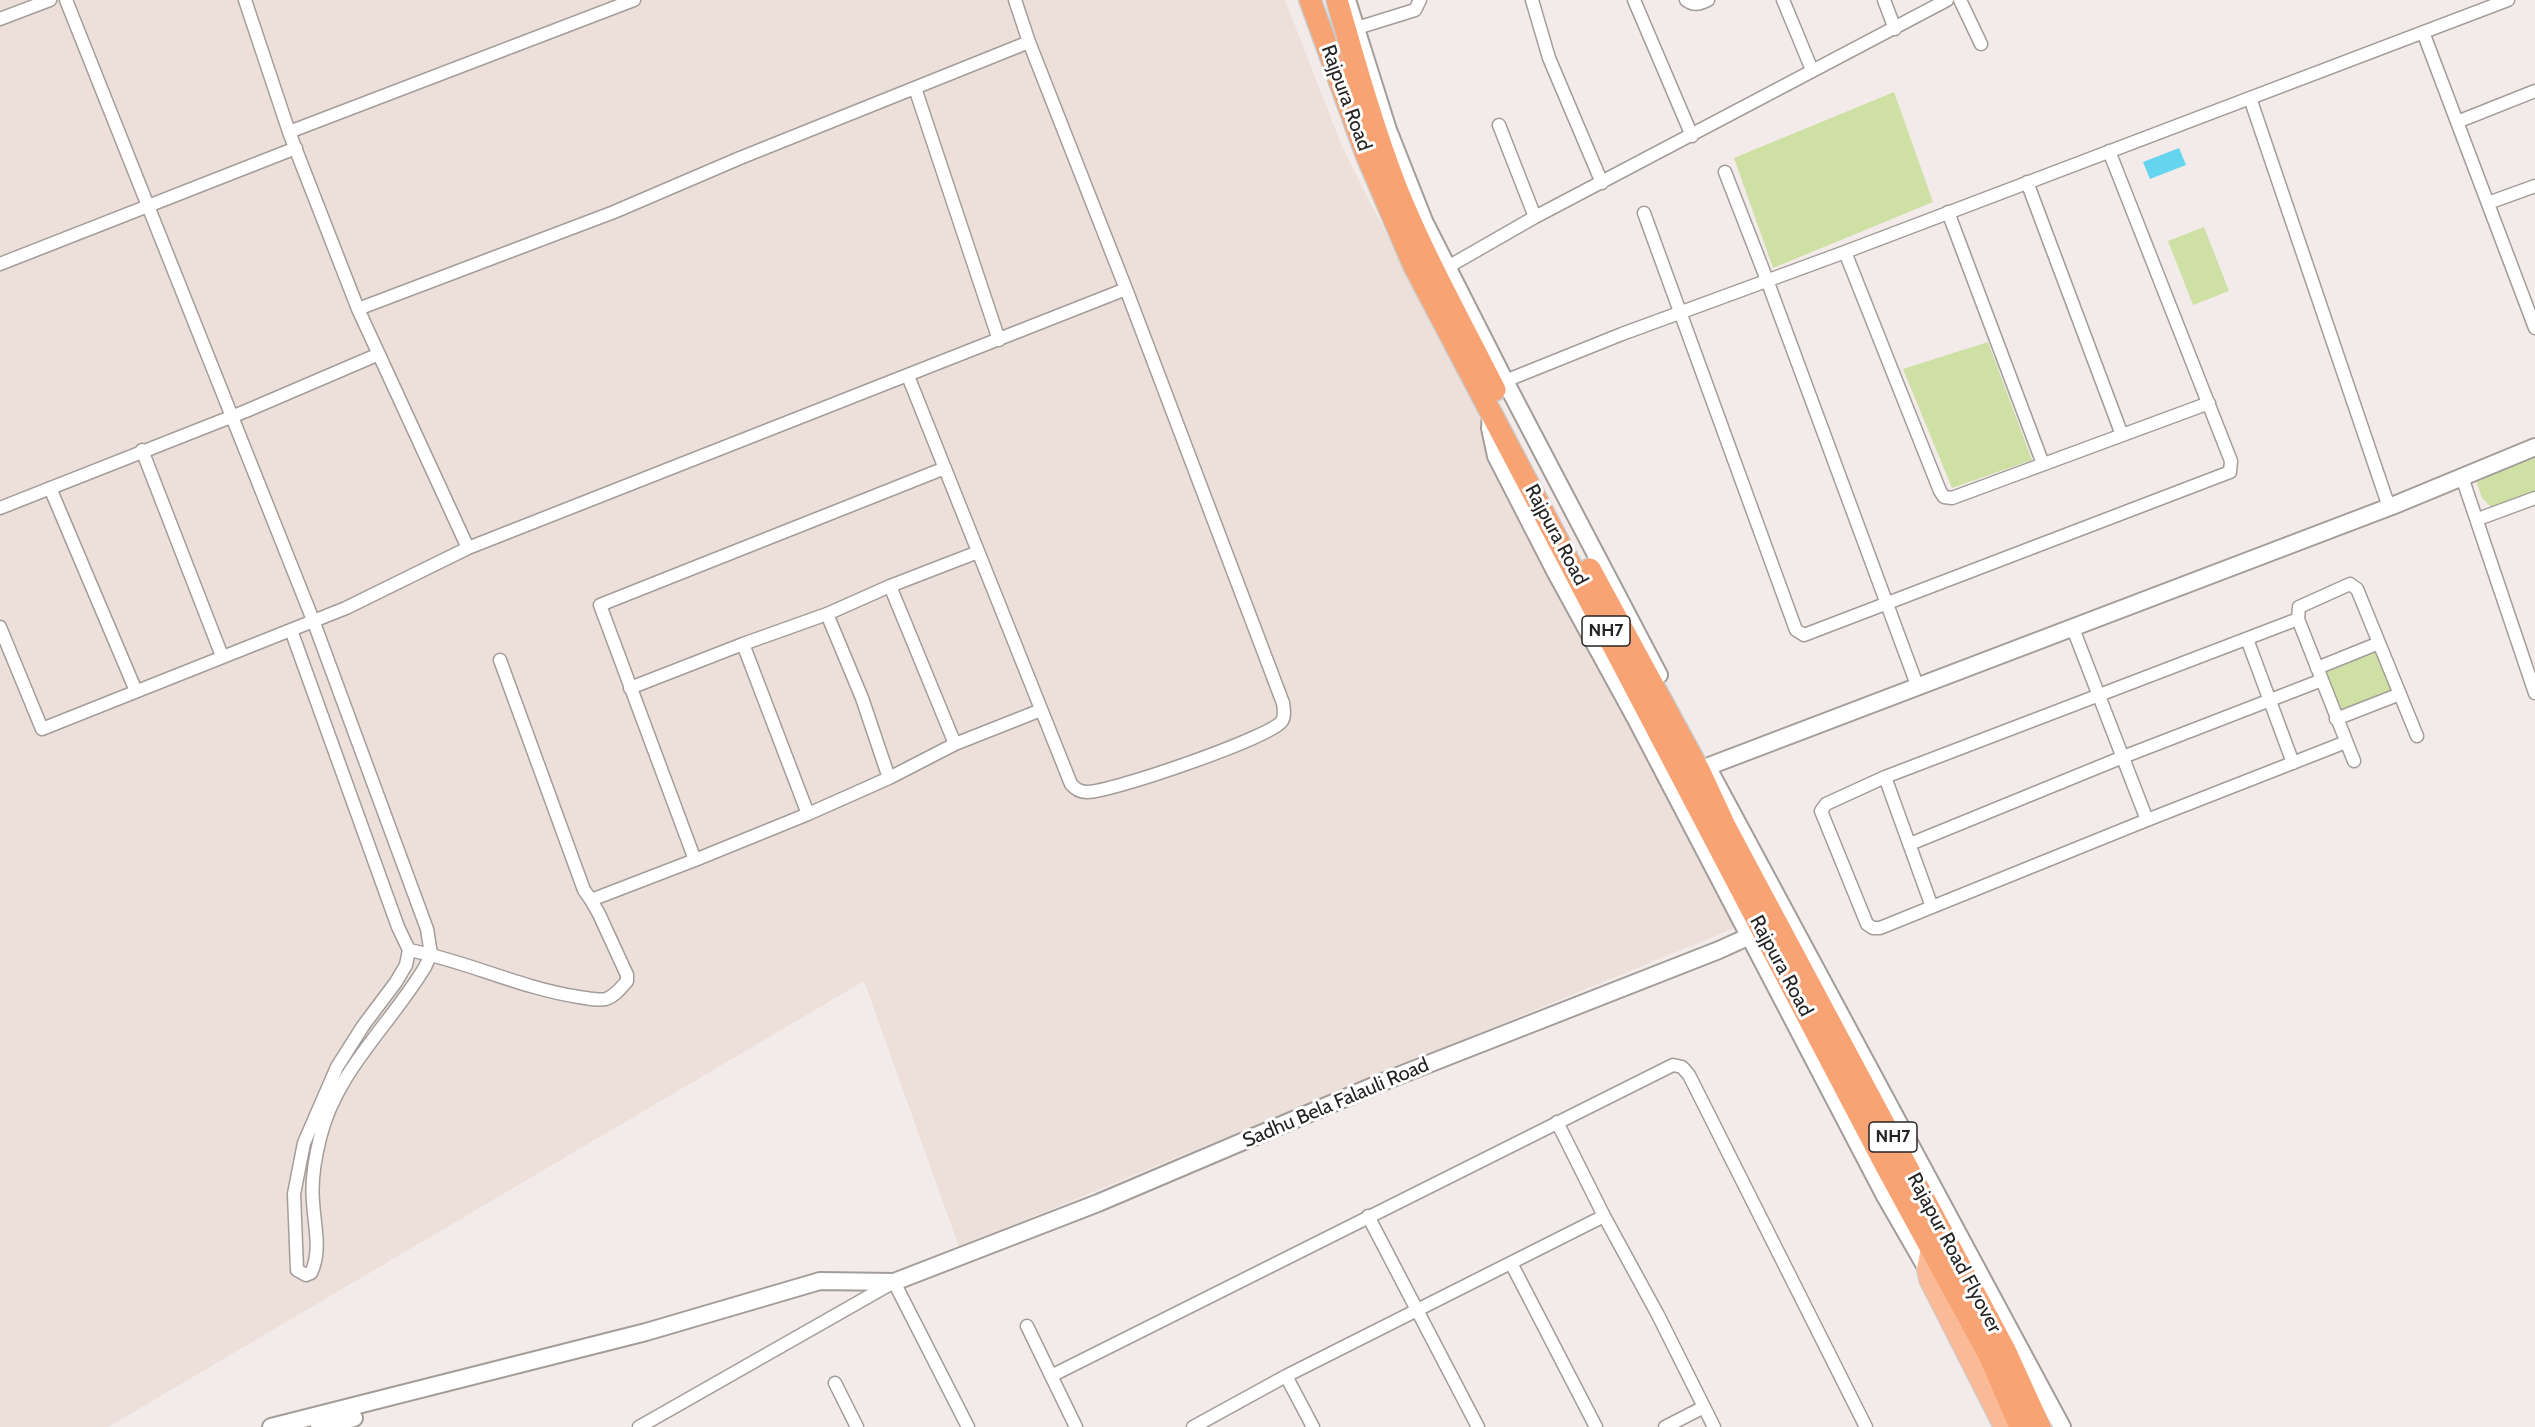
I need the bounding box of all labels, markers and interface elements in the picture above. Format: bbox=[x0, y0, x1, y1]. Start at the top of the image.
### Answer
street label: Rajpura Road bbox=[1316, 42, 1376, 154]
street label: Rajpura Road bbox=[1519, 480, 1593, 590]
road number: NH7 bbox=[1582, 616, 1630, 646]
street label: Rajpura Road bbox=[1744, 911, 1818, 1021]
street label: Sadhu Bela Falauli Road bbox=[1239, 1053, 1433, 1153]
road number: NH7 bbox=[1869, 1122, 1917, 1152]
street label: Rajapur Road Flyover bbox=[1902, 1169, 2006, 1337]

